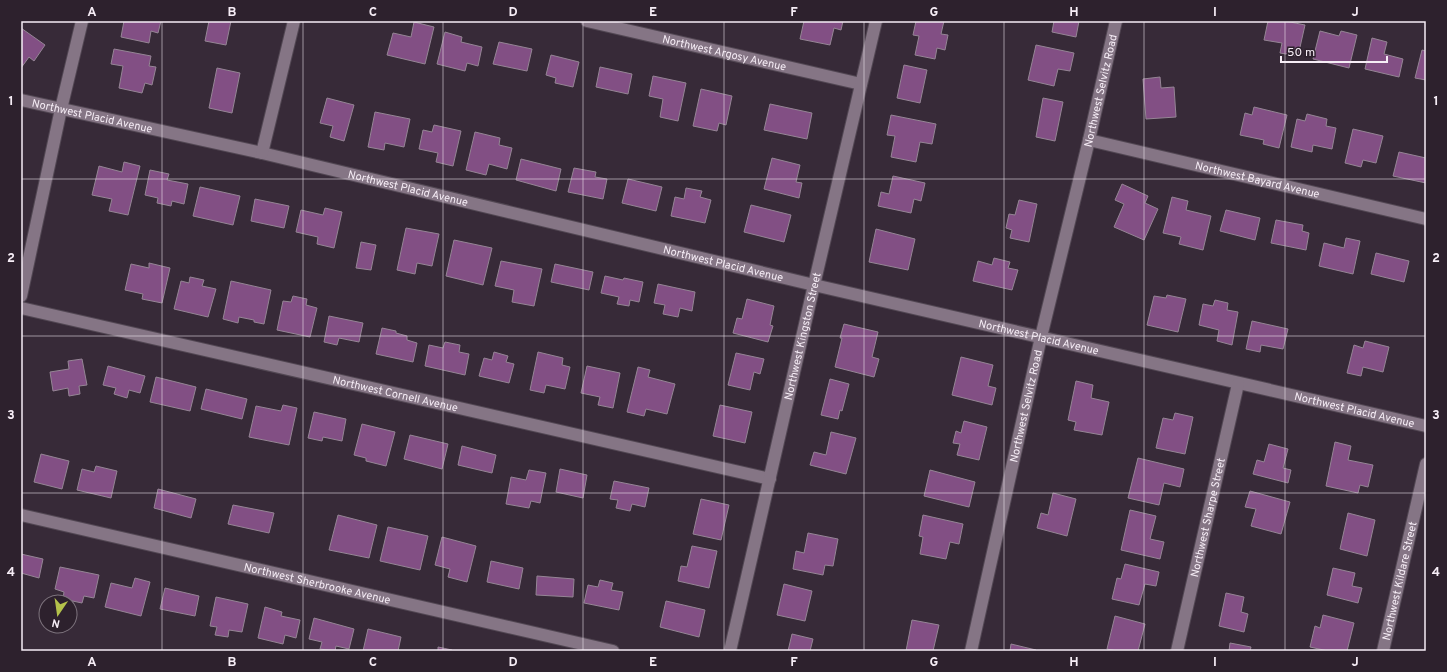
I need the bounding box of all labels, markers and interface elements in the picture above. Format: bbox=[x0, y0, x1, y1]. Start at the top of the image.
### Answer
text: A bbox=[87, 5, 97, 21]
text: B bbox=[228, 5, 237, 21]
text: C bbox=[369, 5, 377, 21]
text: D bbox=[508, 5, 518, 21]
text: E bbox=[649, 5, 657, 21]
text: F bbox=[790, 5, 798, 21]
text: G bbox=[930, 5, 939, 21]
text: H bbox=[1069, 5, 1079, 21]
text: I bbox=[1213, 5, 1217, 21]
text: J bbox=[1351, 5, 1359, 21]
street label: Northwest Argosy Avenue bbox=[661, 33, 788, 75]
street label: Northwest Selvitz Road bbox=[1081, 33, 1121, 149]
scale bar bbox=[1281, 38, 1387, 64]
text: 50 m bbox=[1287, 45, 1315, 61]
text: 1 bbox=[8, 94, 14, 110]
text: 1 bbox=[1433, 94, 1439, 110]
street label: Northwest Placid Avenue bbox=[30, 97, 154, 137]
street label: Northwest Bayard Avenue bbox=[1193, 159, 1321, 202]
street label: Northwest Placid Avenue bbox=[346, 168, 469, 210]
street label: Northwest Placid Avenue bbox=[662, 243, 785, 285]
text: 2 bbox=[7, 251, 15, 267]
text: 2 bbox=[1432, 251, 1440, 267]
street label: Northwest Kingston Street bbox=[782, 271, 825, 402]
street label: Northwest Placid Avenue bbox=[977, 317, 1100, 358]
street label: Northwest Selvitz Road bbox=[1007, 349, 1046, 464]
street label: Northwest Cornell Avenue bbox=[331, 373, 459, 416]
street label: Northwest Placid Avenue bbox=[1293, 390, 1416, 431]
text: 3 bbox=[7, 408, 15, 424]
text: 3 bbox=[1432, 408, 1440, 424]
street label: Northwest Sharpe Street bbox=[1188, 457, 1229, 579]
street label: Northwest Kildare Street bbox=[1380, 520, 1421, 642]
street label: Northwest Sherbrooke Avenue bbox=[242, 560, 392, 608]
text: 4 bbox=[7, 565, 15, 581]
text: 4 bbox=[1432, 565, 1440, 581]
north arrow bbox=[38, 594, 78, 634]
text: N bbox=[51, 615, 61, 630]
text: A bbox=[87, 655, 97, 671]
text: B bbox=[228, 655, 237, 671]
text: C bbox=[369, 655, 377, 671]
text: D bbox=[508, 655, 518, 671]
text: E bbox=[649, 655, 657, 671]
text: F bbox=[790, 655, 798, 671]
text: G bbox=[930, 655, 939, 671]
text: H bbox=[1069, 655, 1079, 671]
text: I bbox=[1213, 655, 1217, 671]
text: J bbox=[1351, 655, 1359, 671]

